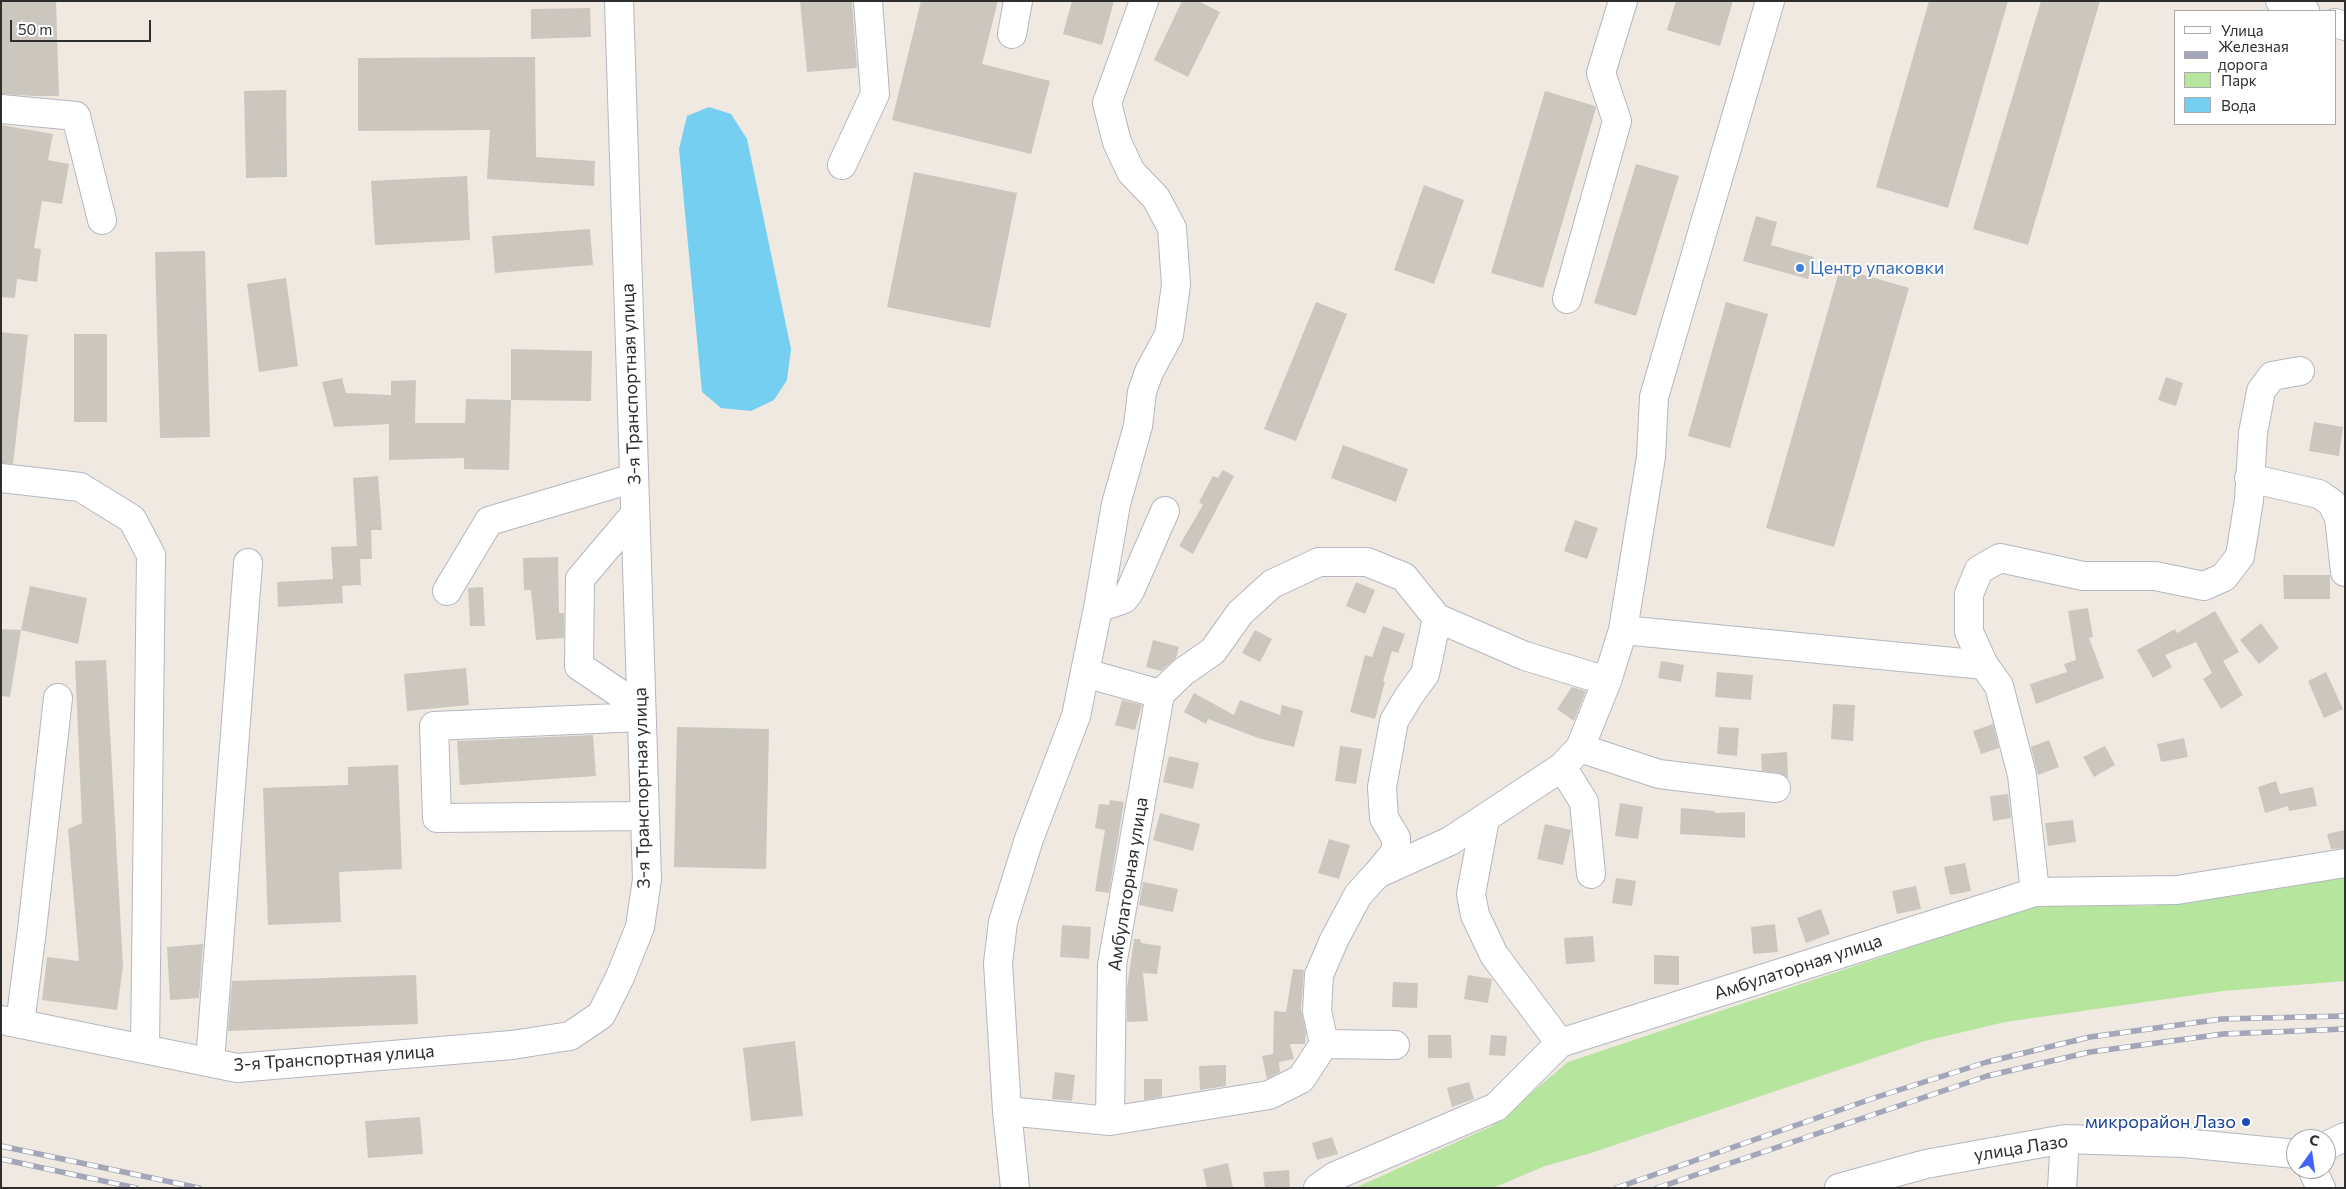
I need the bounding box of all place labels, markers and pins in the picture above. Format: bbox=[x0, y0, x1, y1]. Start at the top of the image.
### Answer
place label: Центр упаковки bbox=[1810, 257, 1944, 279]
marker: Центр упаковки bbox=[1794, 262, 1806, 274]
place label: микрорайон Лазо bbox=[2085, 1111, 2236, 1133]
marker: микрорайон Лазо bbox=[2240, 1116, 2252, 1128]

